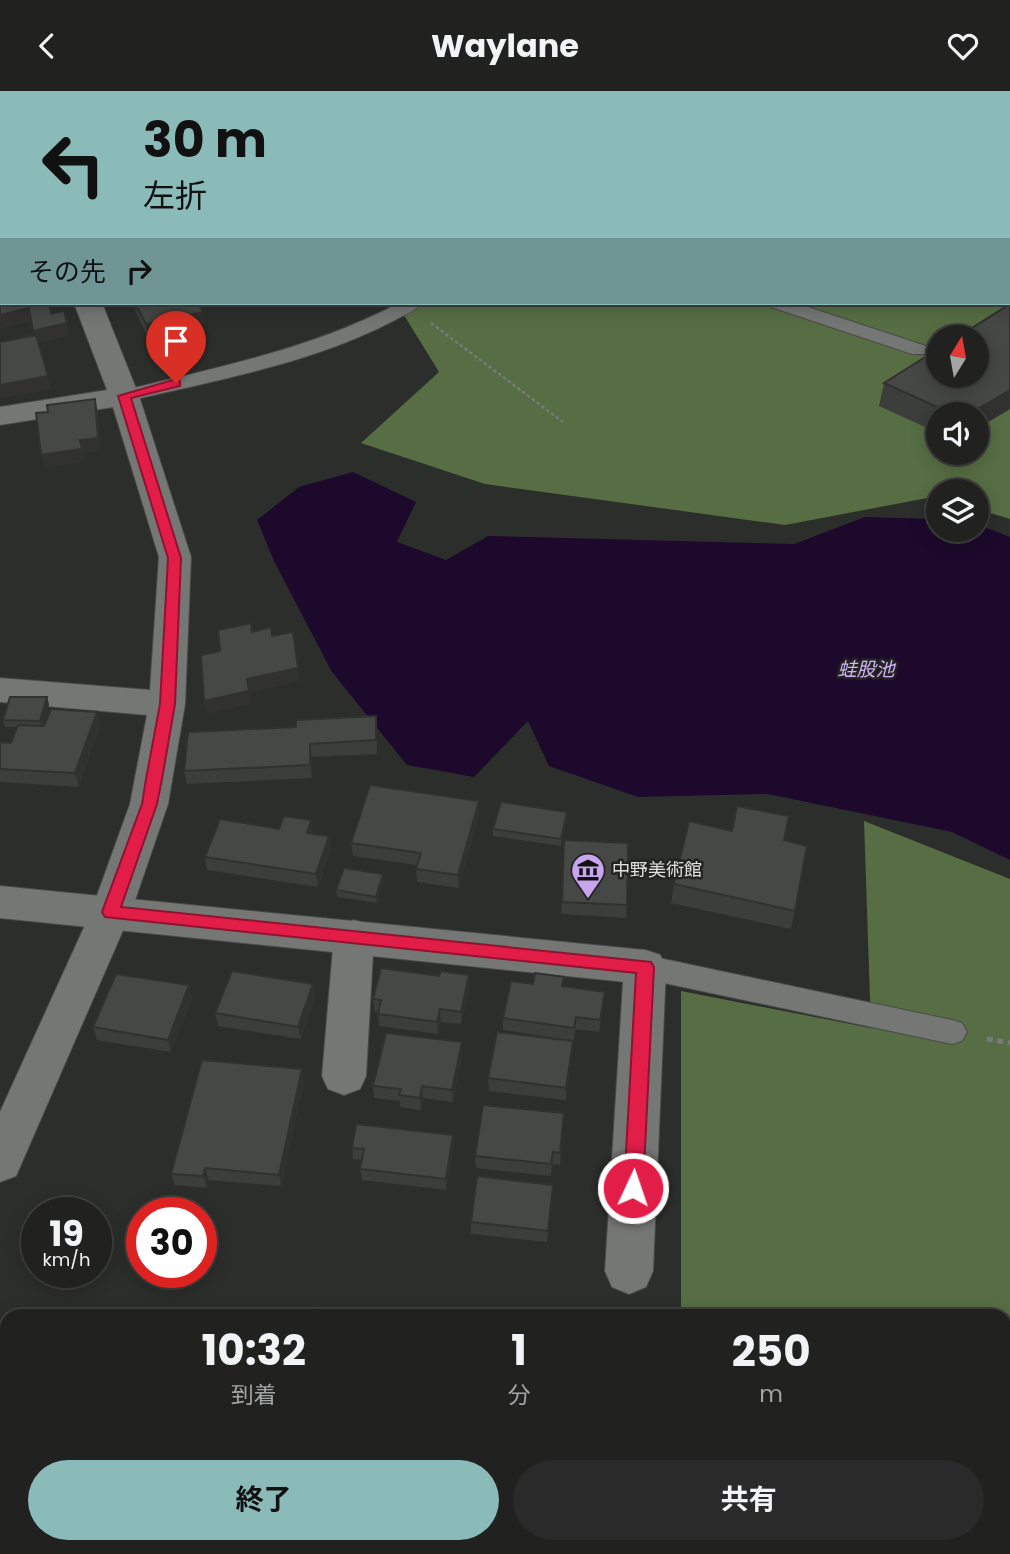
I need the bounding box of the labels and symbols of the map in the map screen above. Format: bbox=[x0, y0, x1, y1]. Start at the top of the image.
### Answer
pin bbox=[146, 311, 206, 383]
north arrow bbox=[926, 325, 989, 389]
water label: 蛙股池 bbox=[837, 656, 896, 683]
museum icon: 中野美術館 bbox=[569, 851, 607, 900]
place label: 中野美術館 bbox=[612, 857, 702, 882]
position arrow bbox=[596, 1151, 670, 1225]
speed limit sign: 30 bbox=[126, 1197, 217, 1288]

